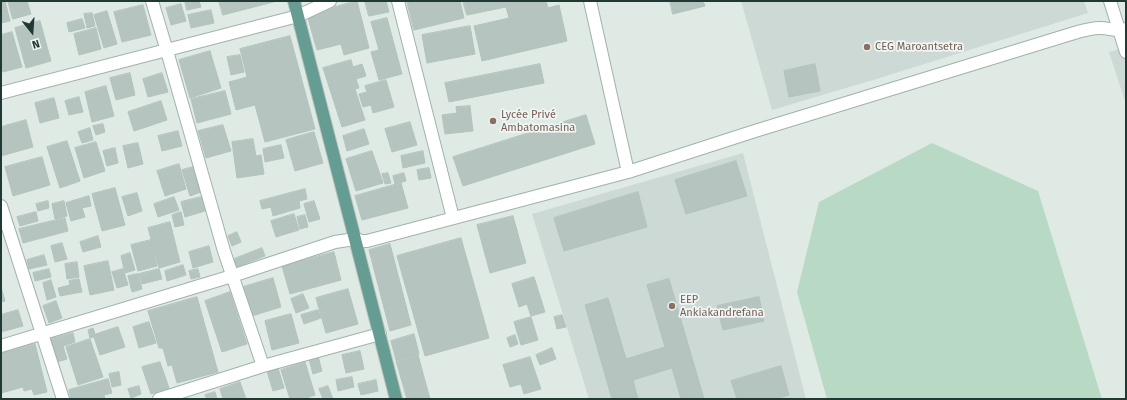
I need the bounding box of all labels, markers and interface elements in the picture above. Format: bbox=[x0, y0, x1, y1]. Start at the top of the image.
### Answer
north arrow bbox=[12, 12, 52, 52]
text: N bbox=[30, 37, 41, 51]
place label: CEG Maroantsetra bbox=[875, 40, 963, 54]
marker: CEG Maroantsetra bbox=[862, 42, 872, 52]
place label: Lycée Privé Ambatomasina bbox=[501, 108, 575, 134]
marker: Lycée Privé Ambatomasina bbox=[488, 116, 498, 126]
place label: EEP Ankiakandrefana bbox=[680, 293, 764, 319]
marker: EEP Ankiakandrefana bbox=[667, 301, 677, 311]

